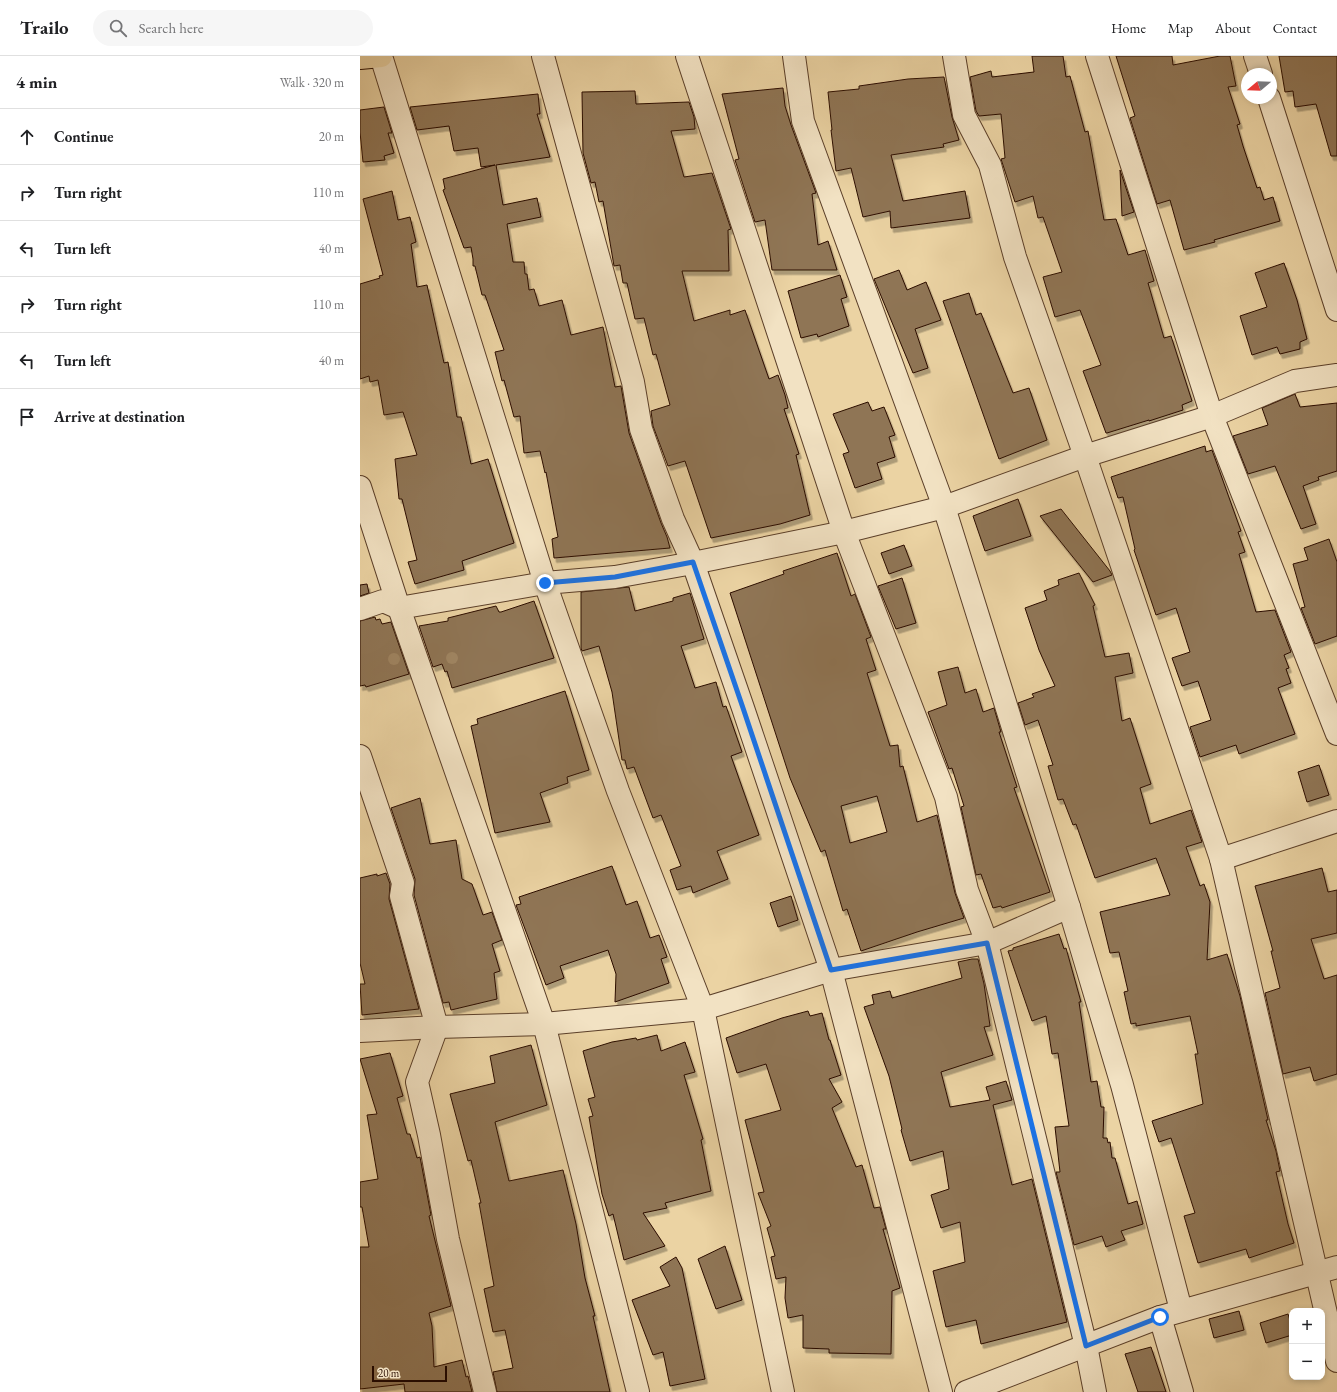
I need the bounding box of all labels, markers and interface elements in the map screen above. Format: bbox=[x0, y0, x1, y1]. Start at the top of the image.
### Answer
search box bbox=[93, 10, 373, 46]
text: Trailo bbox=[20, 15, 69, 40]
icon: search bbox=[107, 17, 129, 39]
text: Search here bbox=[139, 18, 204, 37]
text: Home bbox=[1111, 19, 1146, 37]
text: Map bbox=[1168, 19, 1193, 37]
text: About bbox=[1215, 19, 1251, 37]
text: Contact bbox=[1273, 19, 1317, 37]
north arrow bbox=[1241, 68, 1277, 104]
text: 4 min bbox=[16, 71, 57, 93]
text: Walk · 320 m bbox=[280, 74, 344, 91]
icon: ahead bbox=[16, 126, 38, 148]
text: Continue bbox=[54, 127, 114, 146]
text: 20 m bbox=[319, 128, 344, 145]
icon: right bbox=[16, 182, 38, 204]
text: Turn right bbox=[54, 183, 122, 202]
text: 110 m bbox=[313, 184, 344, 201]
icon: left bbox=[16, 238, 38, 260]
text: Turn left bbox=[54, 239, 111, 258]
text: 40 m bbox=[319, 240, 344, 257]
icon: right bbox=[16, 294, 38, 316]
text: Turn right bbox=[54, 295, 122, 314]
text: 110 m bbox=[313, 296, 344, 313]
icon: left bbox=[16, 350, 38, 372]
text: Turn left bbox=[54, 351, 111, 370]
text: 40 m bbox=[319, 352, 344, 369]
icon: arrive bbox=[16, 406, 38, 428]
text: Arrive at destination bbox=[54, 407, 185, 426]
route end bbox=[536, 574, 554, 592]
route start bbox=[1151, 1308, 1169, 1326]
map controls bbox=[1289, 1308, 1325, 1380]
button: + bbox=[1289, 1308, 1325, 1344]
button: − bbox=[1289, 1344, 1325, 1380]
scale bar bbox=[372, 1364, 447, 1383]
text: 20 m bbox=[378, 1366, 399, 1380]

